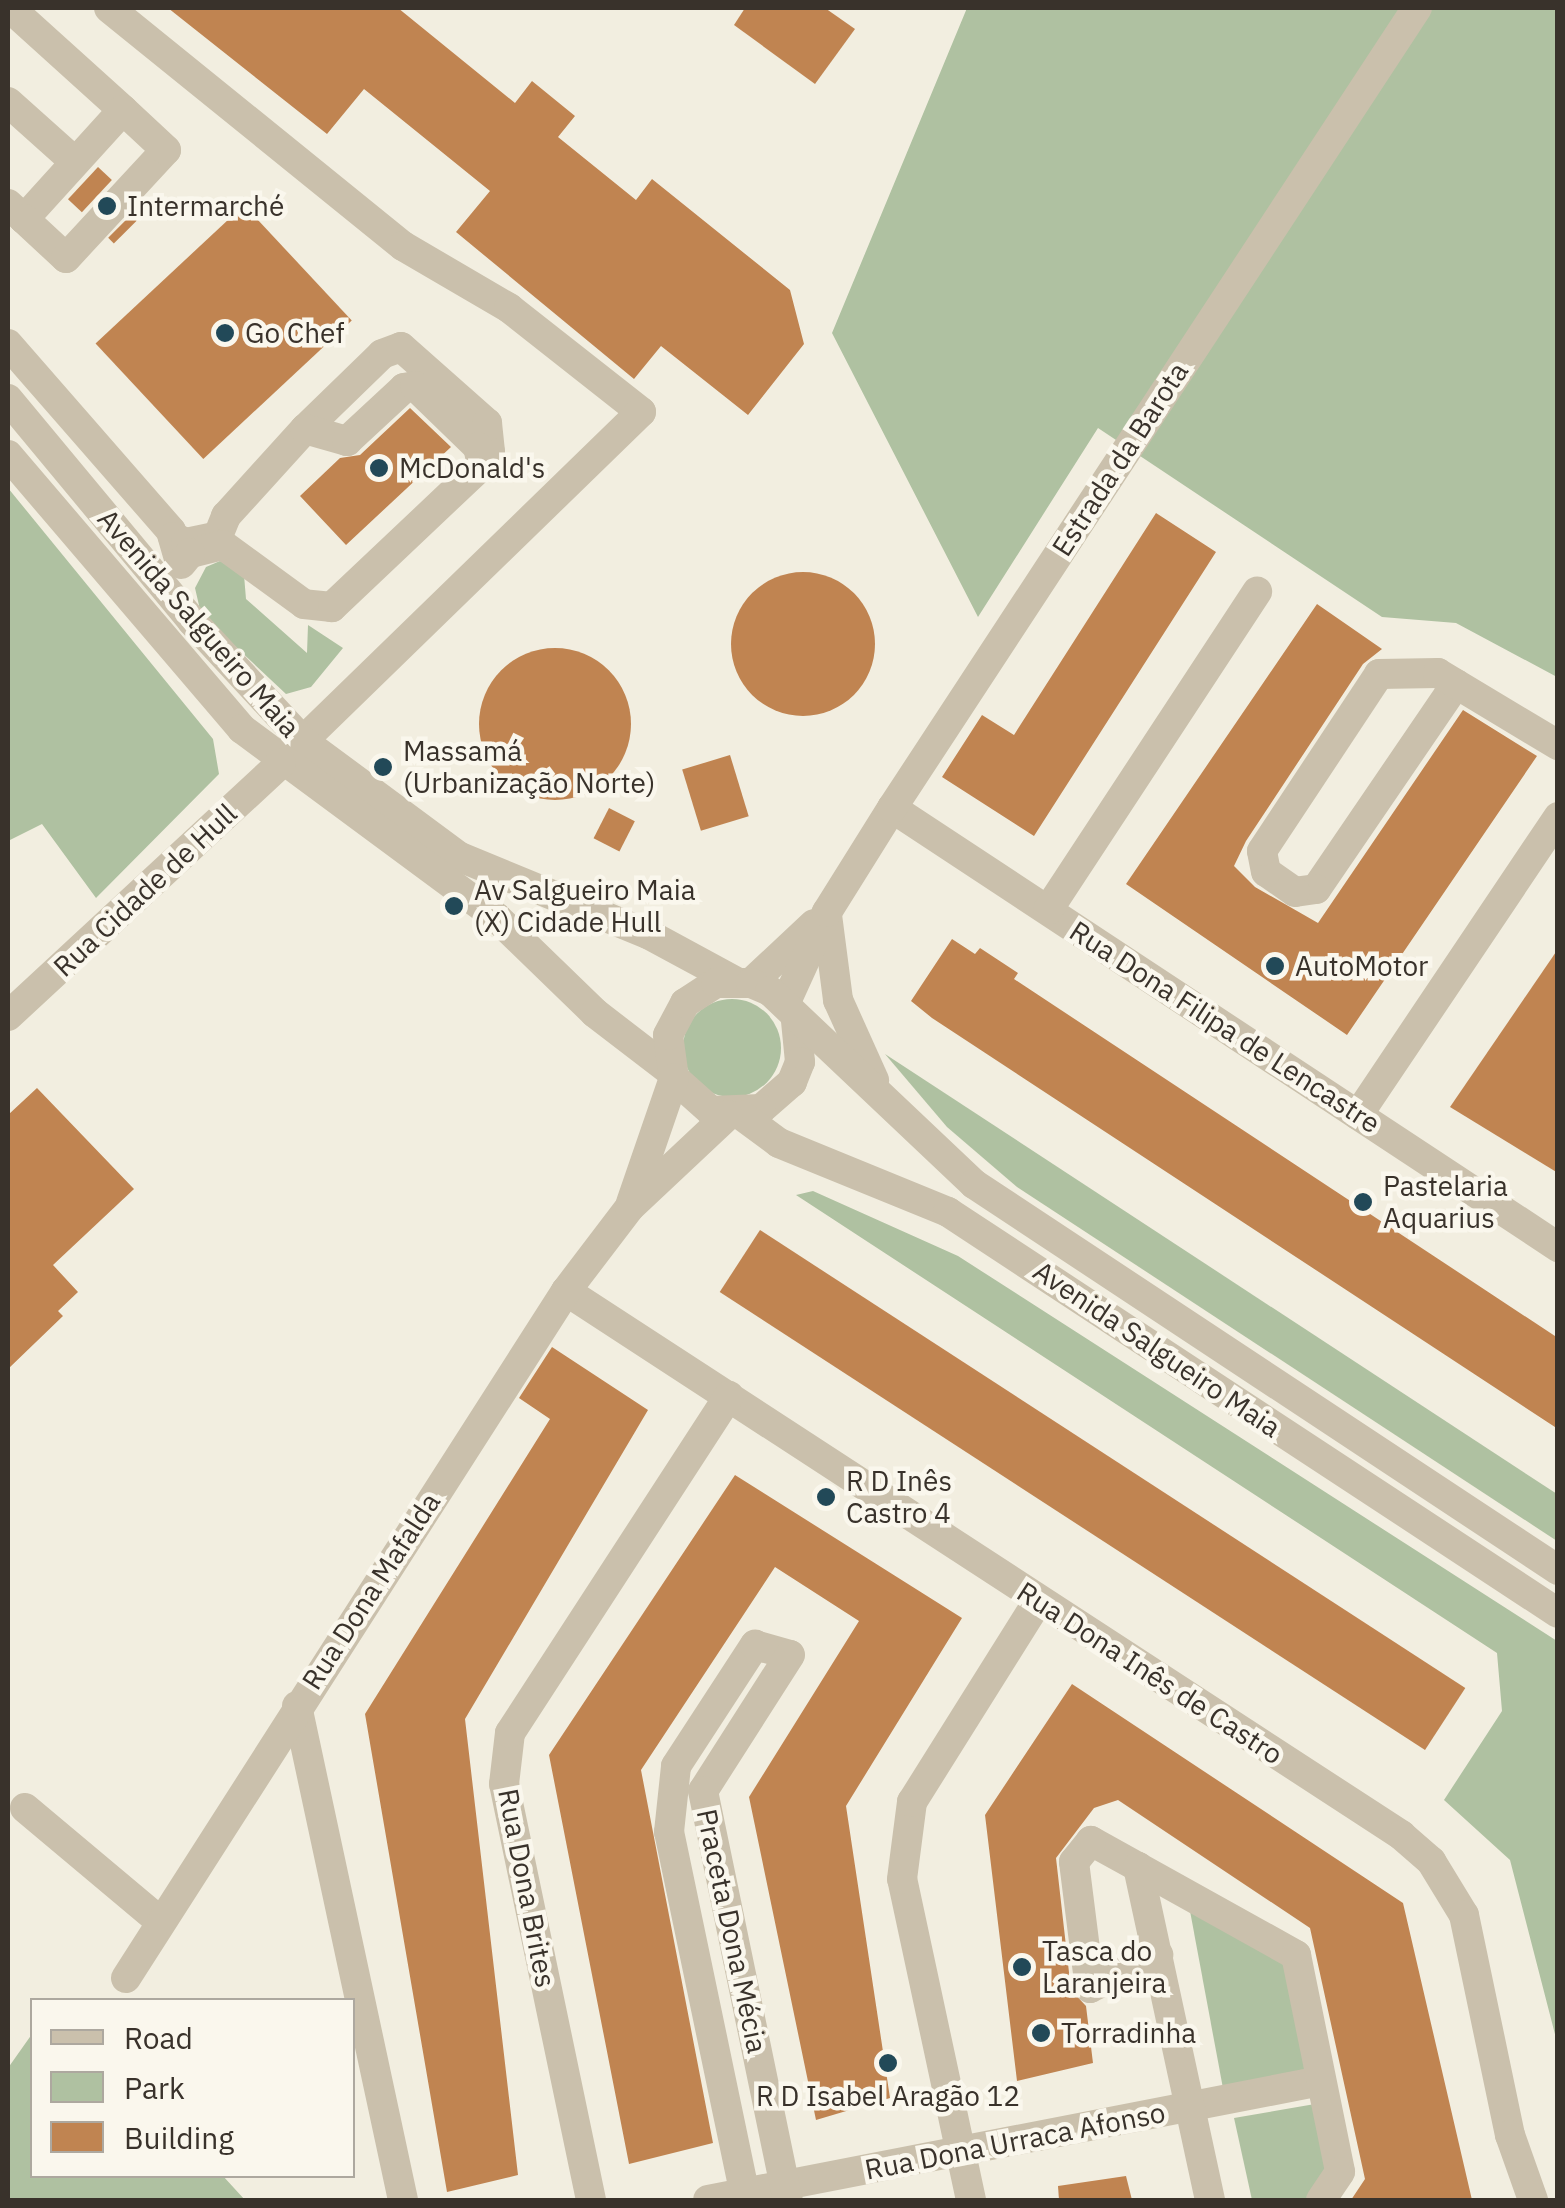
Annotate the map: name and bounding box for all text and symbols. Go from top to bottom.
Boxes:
place label: Intermarché [127,189,284,223]
marker: Intermarché [96,195,118,217]
place label: Go Chef [245,316,344,350]
marker: Go Chef [214,322,236,344]
street label: Estrada da Barota [1045,356,1195,562]
place label: McDonald's [399,451,545,485]
marker: McDonald's [368,457,390,479]
street label: Avenida Salgueiro Maia [91,502,307,744]
place label: Massamá (Urbanização Norte) [403,734,655,800]
marker: Massamá (Urbanização Norte) [372,756,394,778]
street label: Rua Cidade de Hull [46,796,244,984]
place label: Av Salgueiro Maia (X) Cidade Hull [474,873,696,939]
marker: Av Salgueiro Maia (X) Cidade Hull [443,895,465,917]
street label: Rua Dona Filipa de Lencastre [1063,914,1387,1140]
place label: AutoMotor [1295,949,1428,983]
marker: AutoMotor [1264,955,1286,977]
place label: Pastelaria Aquarius [1383,1169,1508,1235]
marker: Pastelaria Aquarius [1352,1191,1374,1213]
street label: Avenida Salgueiro Maia [1027,1254,1287,1444]
place label: R D Inês Castro 4 [846,1464,952,1530]
street label: Rua Dona Mafalda [295,1486,447,1696]
marker: R D Inês Castro 4 [815,1486,837,1508]
street label: Rua Dona Inês de Castro [1011,1575,1289,1771]
street label: Rua Dona Brites [491,1786,563,1990]
street label: Praceta Dona Mécia [690,1806,774,2056]
place label: Tasca do Laranjeira [1042,1934,1166,2000]
marker: Tasca do Laranjeira [1011,1956,1033,1978]
legend [30,1998,355,2178]
place label: Torradinha [1061,2016,1196,2050]
text: Road [124,2018,193,2057]
marker: Torradinha [1030,2022,1052,2044]
marker: R D Isabel Aragão 12 [877,2052,899,2074]
text: Park [124,2068,185,2107]
place label: R D Isabel Aragão 12 [756,2079,1020,2113]
street label: Rua Dona Urraca Afonso [862,2095,1168,2187]
text: Building [124,2118,234,2157]

